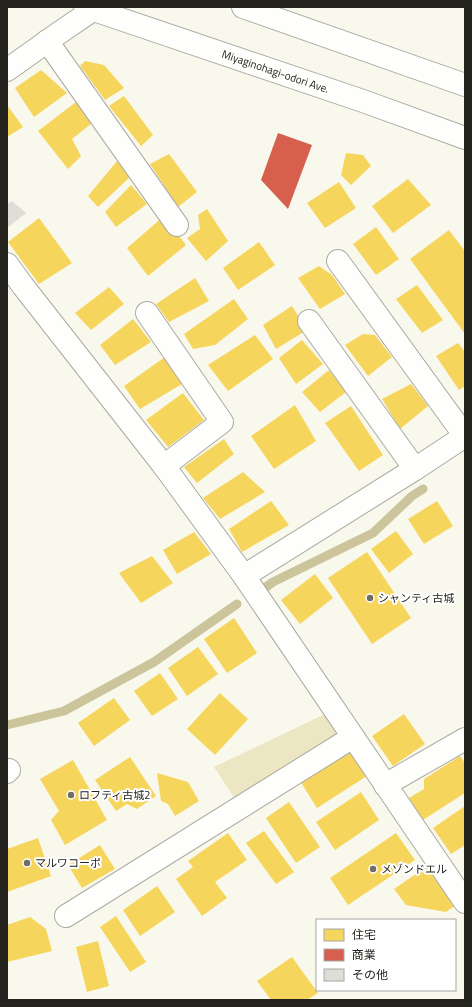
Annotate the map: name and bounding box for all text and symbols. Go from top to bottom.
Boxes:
street label: Miyaginohagi-odori Ave. [220,46,331,97]
place label: シャンティ古城 [378,590,454,606]
marker: シャンティ古城 [365,593,375,603]
place label: ロフティ古城2 [79,787,151,803]
marker: ロフティ古城2 [66,790,76,800]
place label: マルワコーポ [35,855,101,871]
marker: マルワコーポ [22,858,32,868]
place label: メゾンドエル [381,861,447,877]
marker: メゾンドエル [368,864,378,874]
legend [316,919,456,991]
text: 住宅 [352,925,376,944]
text: 商業 [352,945,376,964]
text: その他 [352,965,388,984]

